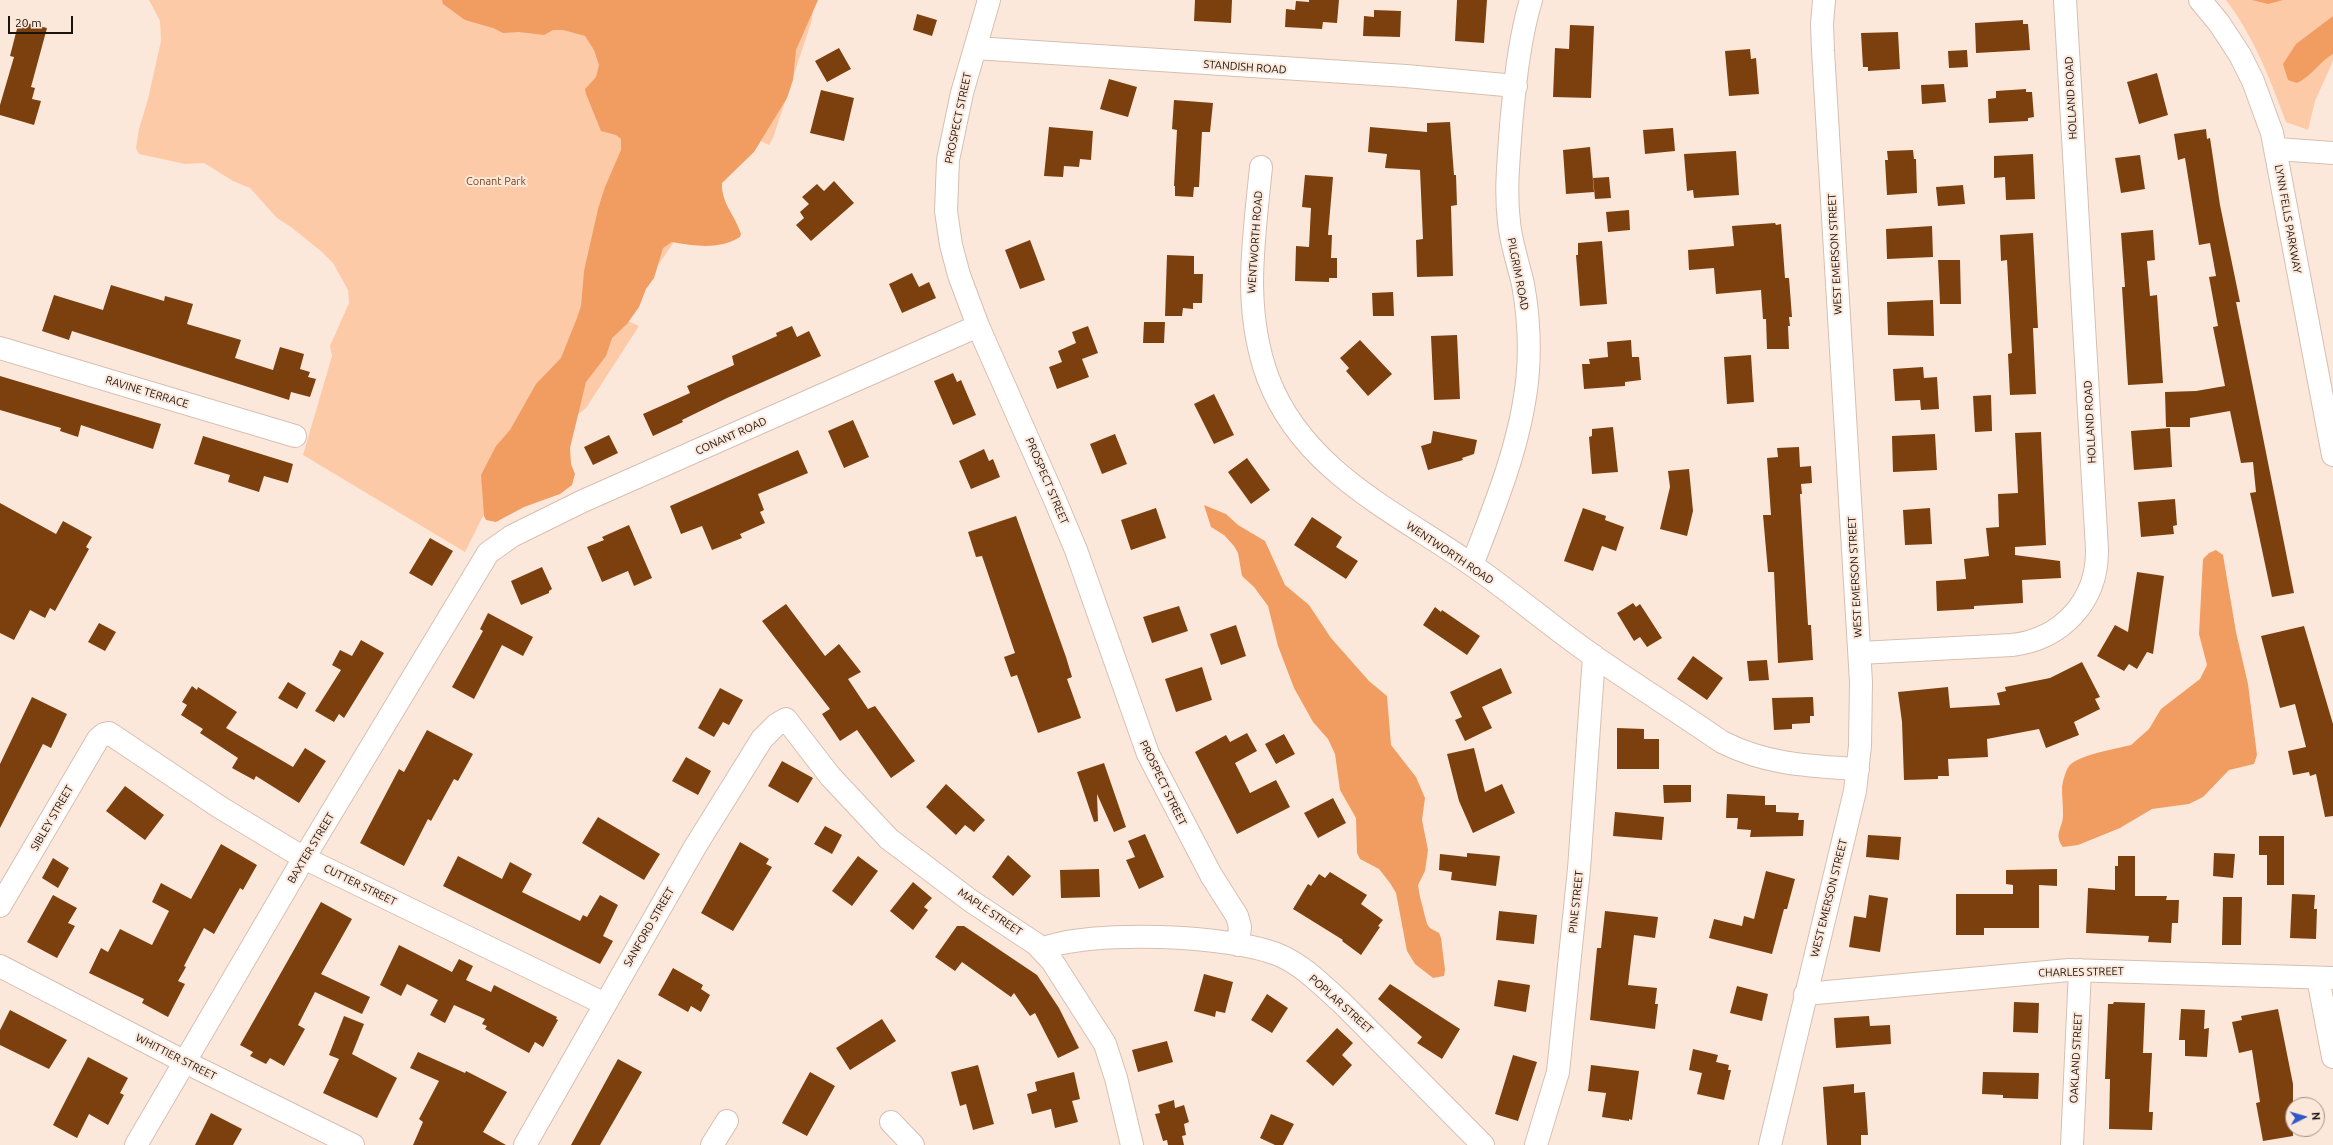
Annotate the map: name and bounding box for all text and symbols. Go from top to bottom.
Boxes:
scale bar [10,8,75,34]
text: 20 m [15,16,42,29]
street label: HOLLAND ROAD [2062,56,2080,140]
street label: STANDISH ROAD [1203,58,1287,76]
street label: PROSPECT STREET [942,71,974,165]
street label: LYNN FELLS PARKWAY [2272,163,2304,275]
park label: Conant Park [466,174,526,188]
street label: WENTWORTH ROAD [1245,190,1265,294]
street label: WEST EMERSON STREET [1825,193,1845,315]
street label: PILGRIM ROAD [1504,236,1532,312]
street label: RAVINE TERRACE [104,373,190,411]
street label: HOLLAND ROAD [2081,380,2099,464]
street label: CONANT ROAD [693,414,769,458]
street label: PROSPECT STREET [1023,436,1071,526]
street label: WEST EMERSON STREET [1845,516,1865,638]
street label: WENTWORTH ROAD [1404,519,1496,587]
street label: PROSPECT STREET [1137,738,1189,828]
street label: SIBLEY STREET [28,783,76,853]
street label: BAXTER STREET [285,810,337,886]
street label: WEST EMERSON STREET [1808,838,1850,958]
street label: CUTTER STREET [321,862,399,908]
street label: PINE STREET [1566,870,1586,934]
street label: SANFORD STREET [621,885,677,969]
street label: MAPLE STREET [955,886,1025,938]
street label: CHARLES STREET [2038,965,2124,979]
street label: POPLAR STREET [1306,972,1376,1036]
street label: OAKLAND STREET [2067,1012,2085,1104]
street label: WHITTIER STREET [133,1031,219,1083]
north arrow [2285,1097,2325,1137]
text: N [2310,1111,2322,1121]

